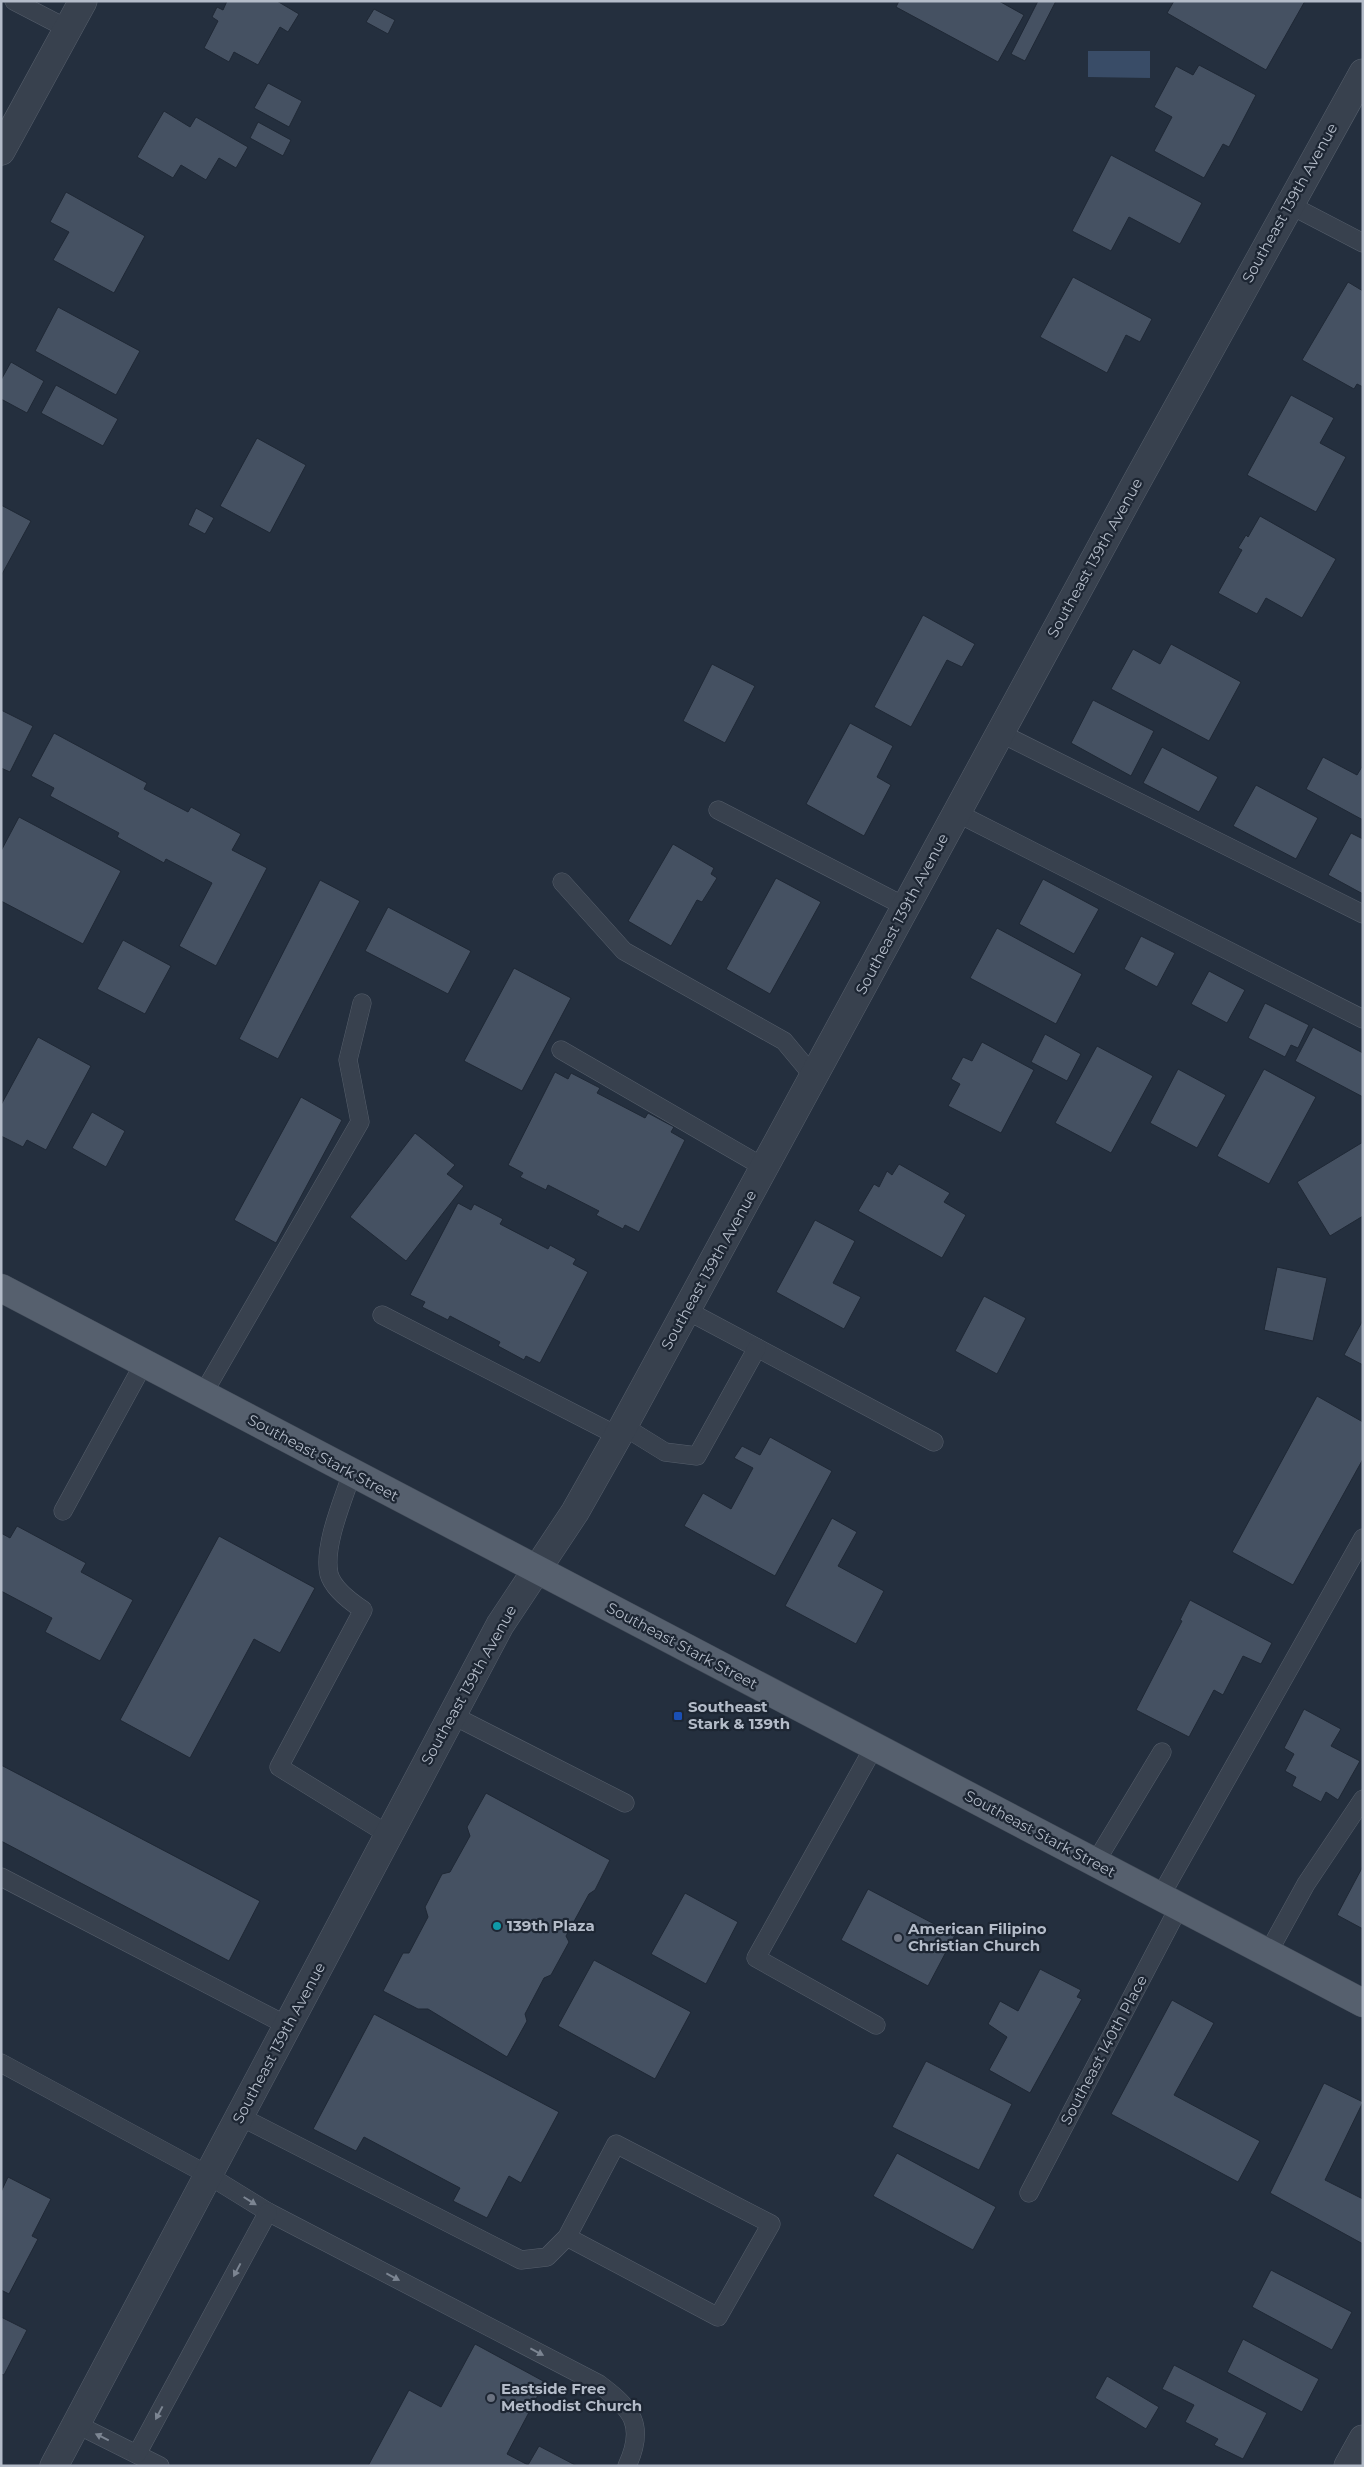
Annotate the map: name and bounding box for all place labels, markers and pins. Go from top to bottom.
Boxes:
place label: Southeast Stark & 139th [688,1697,790,1733]
marker: Southeast Stark & 139th [672,1710,684,1722]
place label: 139th Plaza [507,1916,595,1935]
place label: American Filipino Christian Church [907,1919,1047,1955]
marker: 139th Plaza [491,1920,503,1932]
marker: American Filipino Christian Church [892,1932,904,1944]
place label: Eastside Free Methodist Church [501,2379,642,2415]
marker: Eastside Free Methodist Church [485,2392,497,2404]

